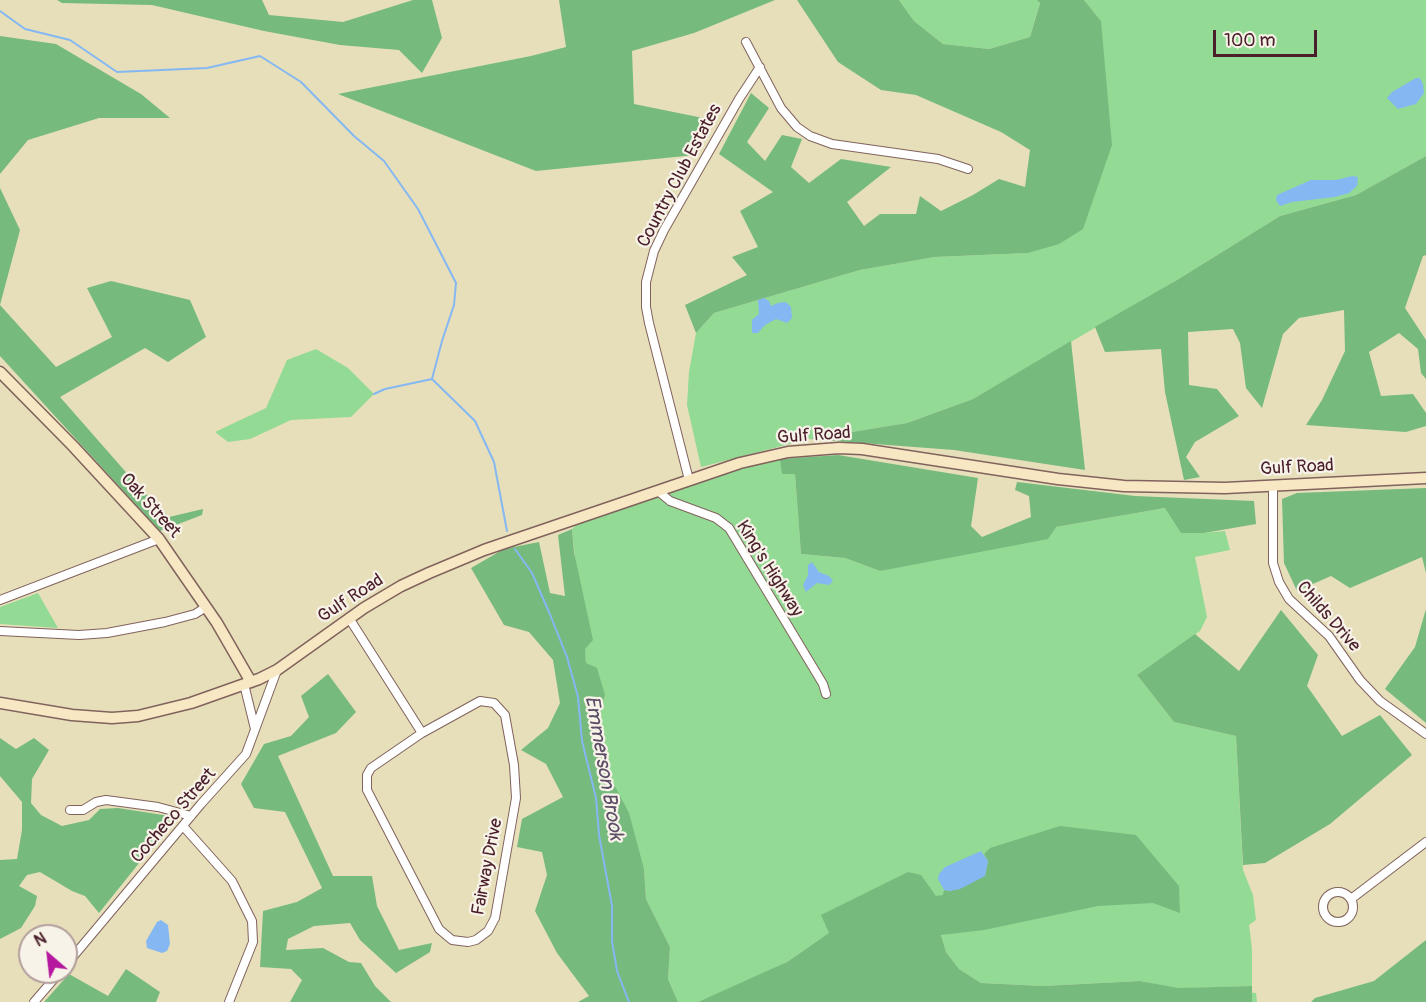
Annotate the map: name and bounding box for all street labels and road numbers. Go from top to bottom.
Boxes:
street label: Country Club Estates [633,101,727,251]
street label: Gulf Road [776,423,852,449]
street label: Gulf Road [1260,455,1334,481]
street label: Oak Street [115,469,185,543]
street label: King's Highway [731,517,807,621]
street label: Gulf Road [314,570,388,628]
street label: Childs Drive [1292,577,1364,657]
street label: Cocheco Street [127,764,221,868]
street label: Fairway Drive [468,817,508,917]

